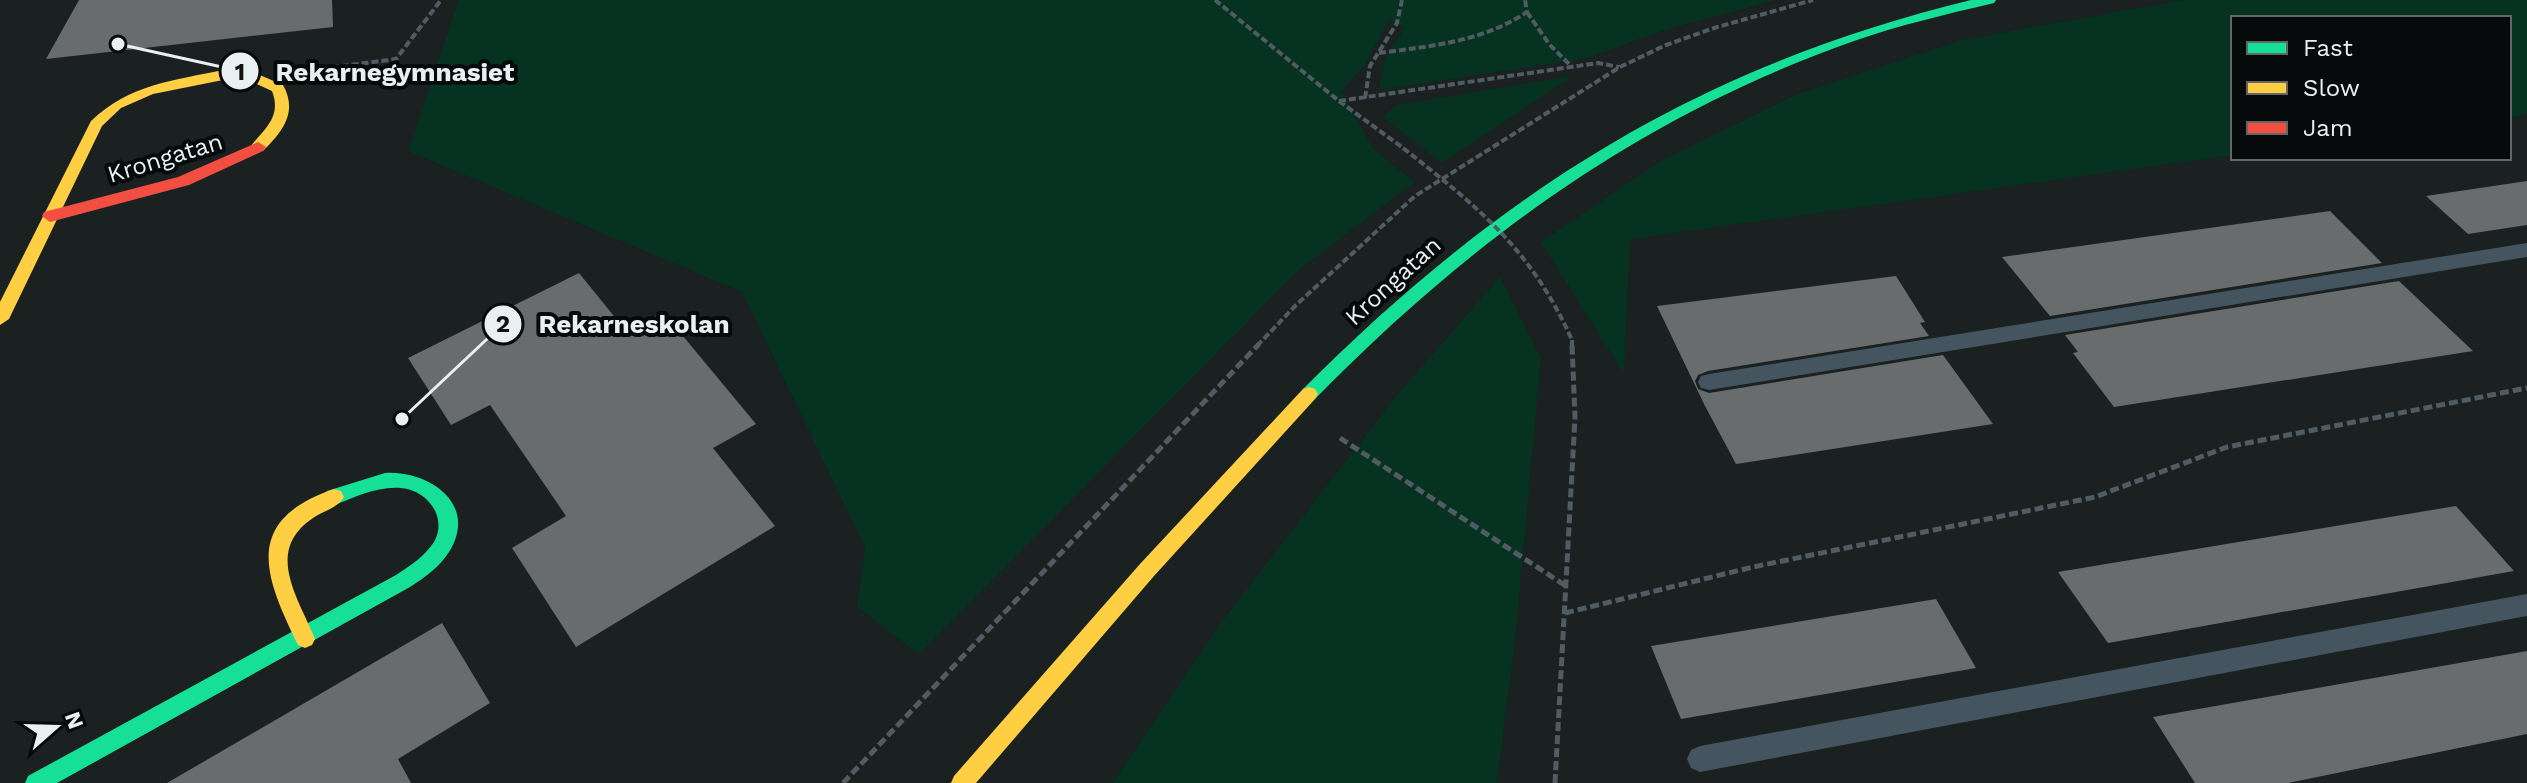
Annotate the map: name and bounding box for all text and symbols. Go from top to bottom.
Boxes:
legend [2231,16,2511,160]
text: Fast [2303,34,2353,62]
callout: Rekarnegymnasiet [220,46,531,96]
text: Rekarnegymnasiet [276,57,515,87]
text: 1 [235,58,245,86]
text: Slow [2303,74,2360,102]
text: Jam [2303,114,2353,142]
street label: Krongatan [104,127,226,189]
street label: Krongatan [1339,231,1447,331]
callout: Rekarneskolan [483,299,746,349]
text: Rekarneskolan [538,309,730,339]
text: 2 [496,310,510,338]
north arrow [16,687,96,767]
text: N [60,708,89,732]

